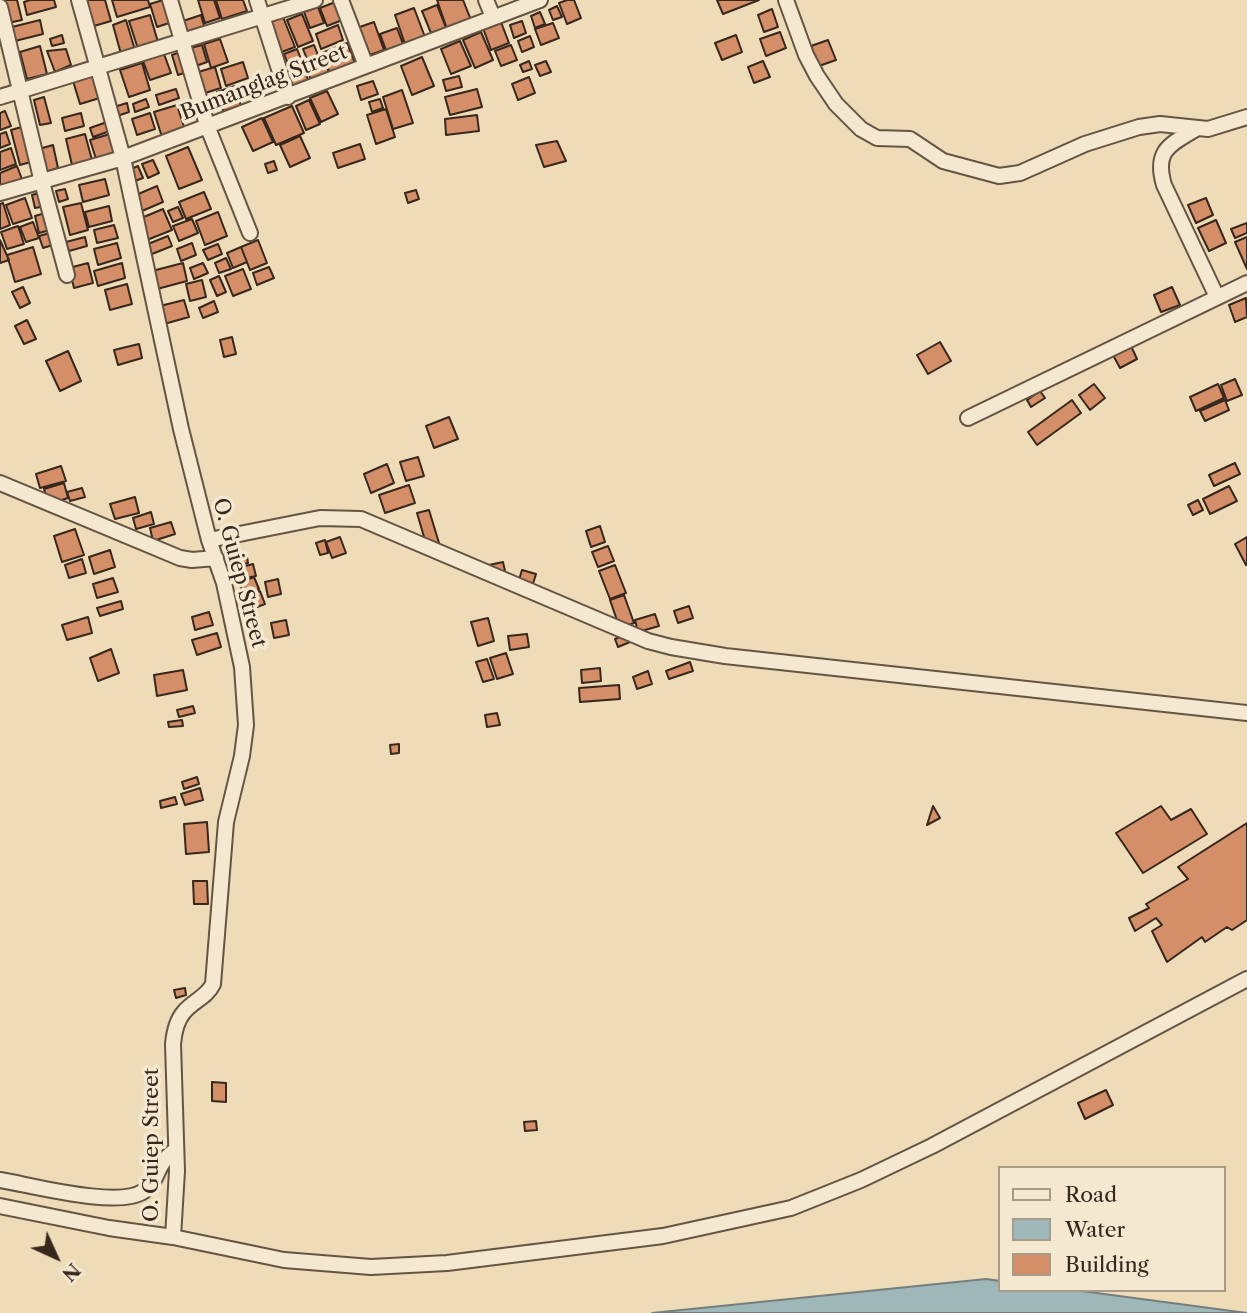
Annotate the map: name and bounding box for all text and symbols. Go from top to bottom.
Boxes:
street label: Bumanglag Street [177,40,351,126]
street label: O. Guiep Street [207,495,271,651]
street label: O. Guiep Street [139,1068,165,1222]
legend [998,1166,1226,1292]
text: Road [1065,1182,1117,1207]
text: Water [1065,1217,1125,1242]
north arrow [21,1222,91,1292]
text: Building [1065,1252,1149,1277]
text: N [57,1258,85,1286]

